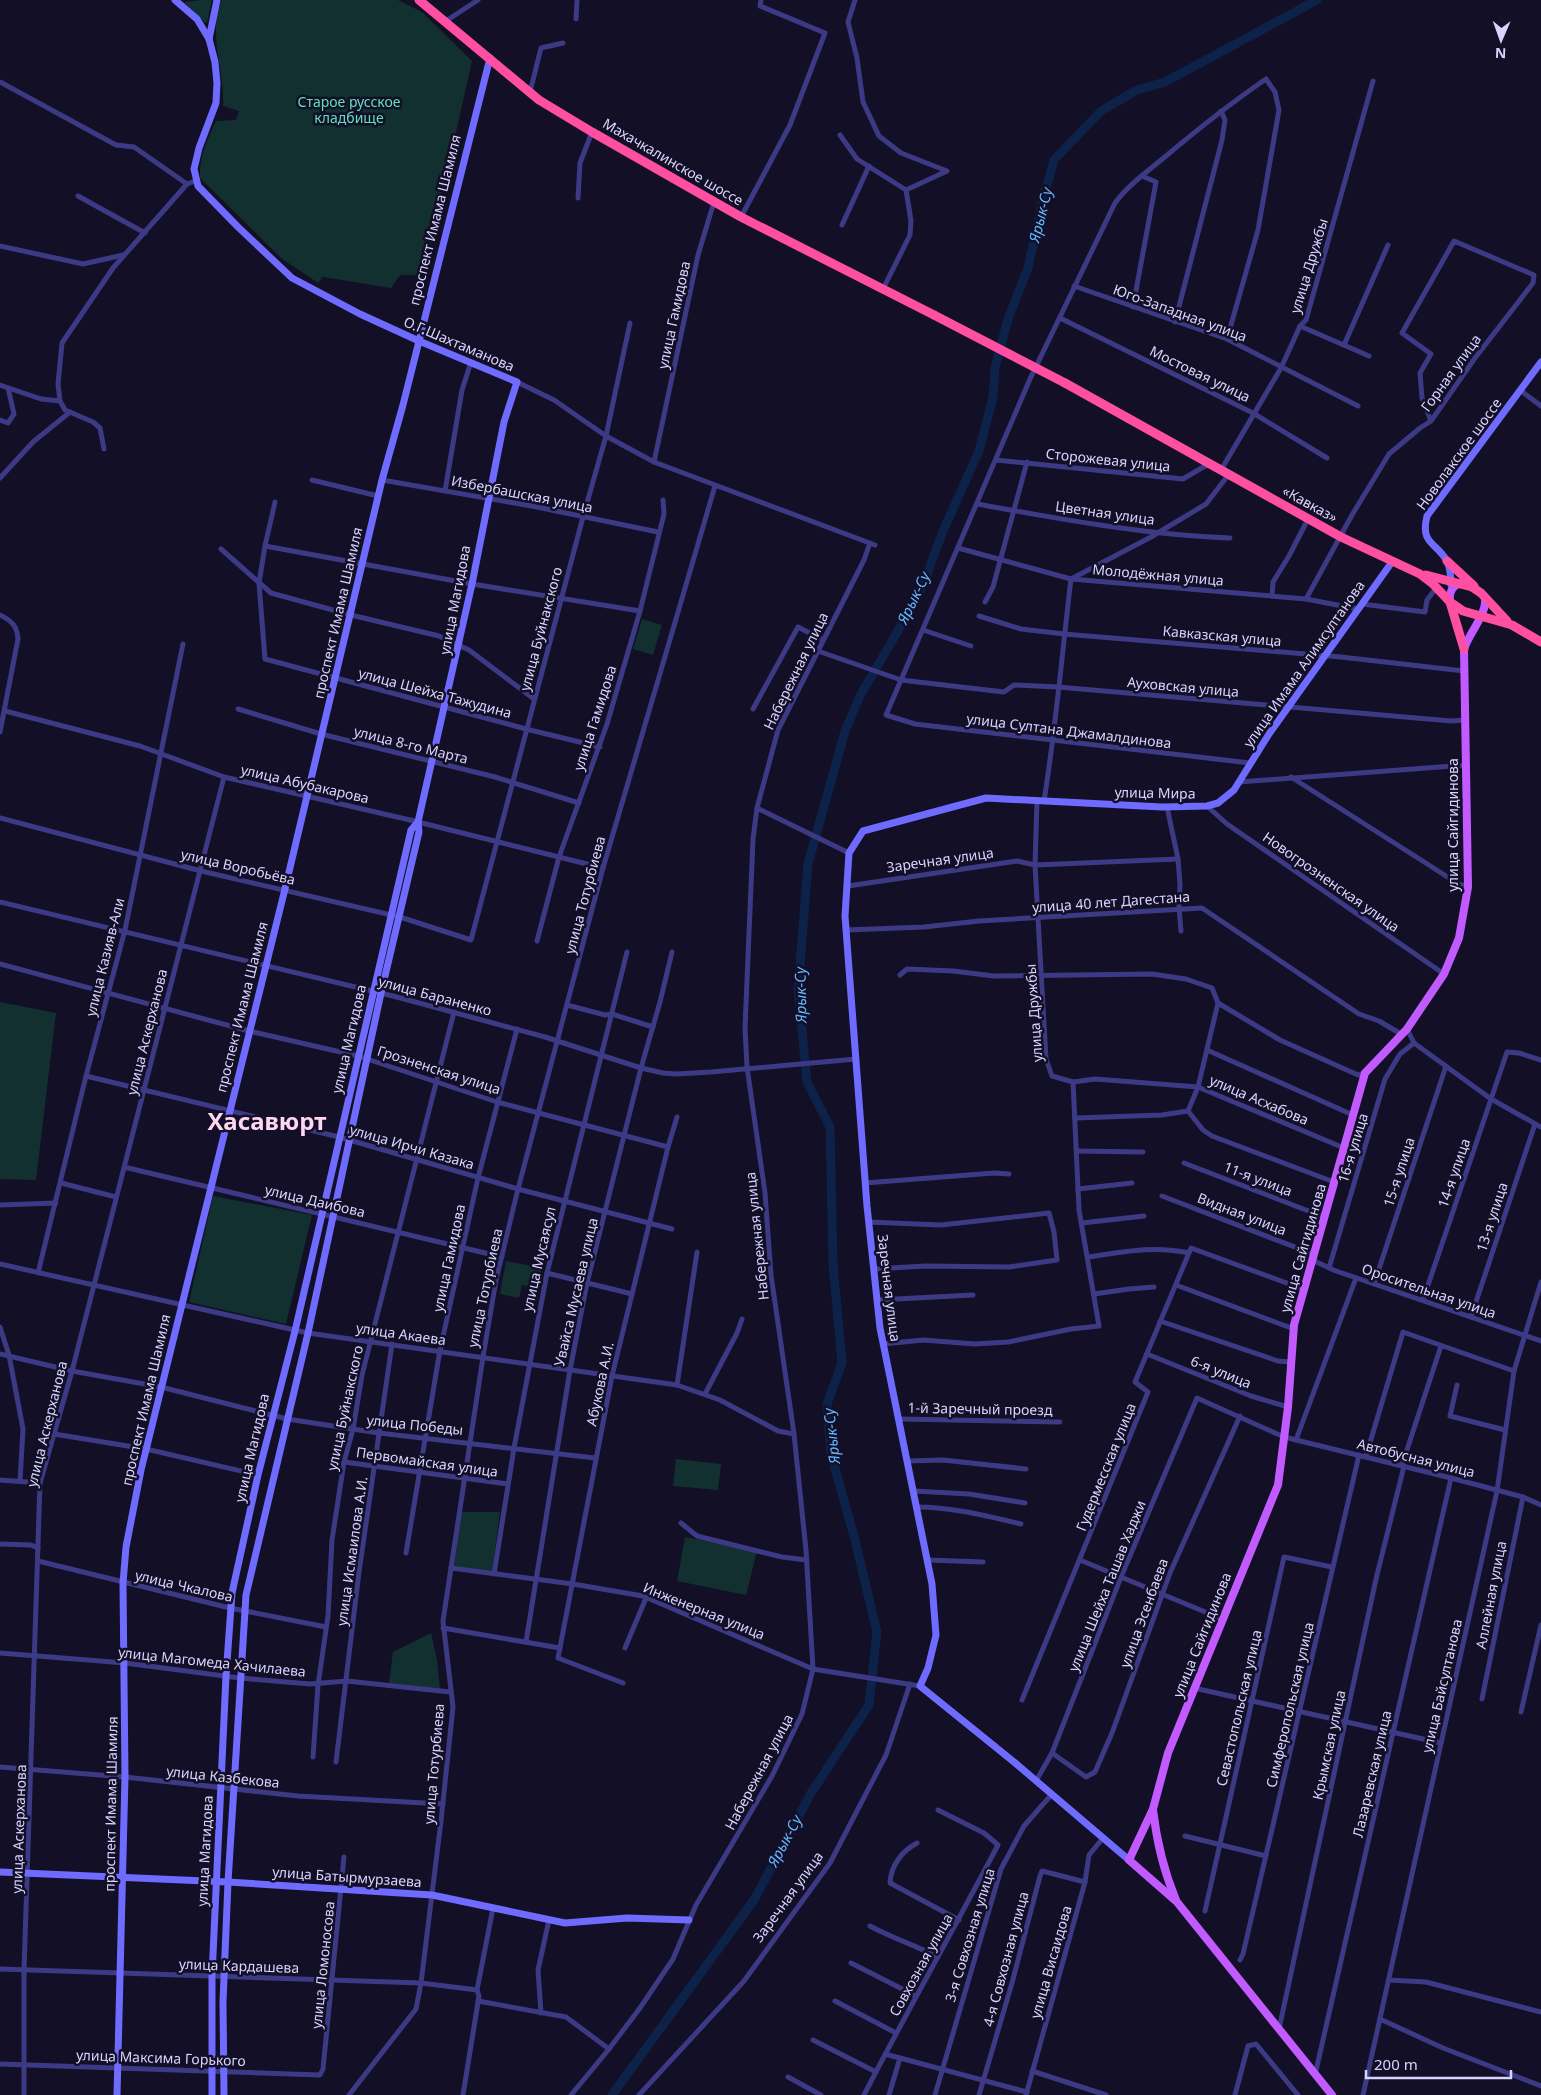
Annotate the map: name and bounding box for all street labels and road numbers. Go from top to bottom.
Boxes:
street label: Махачкалинское шоссе [599,113,747,210]
street label: проспект Имама Шамиля [404,133,465,307]
street label: улица Дружбы [1285,216,1332,316]
street label: улица Гамидова [653,259,694,370]
street label: Юго-Западная улица [1111,279,1250,346]
street label: О.Г.Шахтаманова [401,312,517,375]
street label: Горная улица [1416,330,1485,415]
street label: Мостовая улица [1147,341,1254,406]
street label: Новолакское шоссе [1412,394,1506,513]
street label: Сторожевая улица [1045,444,1171,476]
street label: Избербашская улица [450,470,595,517]
street label: «Кавказ» [1279,481,1341,526]
street label: Цветная улица [1054,496,1156,529]
street label: проспект Имама Шамиля [309,525,366,700]
street label: улица Магидова [435,544,474,656]
street label: Молодёжная улица [1092,559,1225,590]
street label: улица Буйнакского [515,565,566,693]
street label: улица Имама Алимсултанова [1239,576,1369,751]
street label: Набережная улица [759,609,832,733]
street label: Кавказская улица [1162,621,1282,650]
street label: улица Шейха Тажудина [356,663,514,722]
street label: улица Гамидова [569,663,620,773]
street label: Ауховская улица [1126,672,1240,701]
street label: улица Султана Джамалдинова [966,709,1173,752]
street label: улица 8-го Марта [352,721,470,768]
street label: улица Сайгидинова [1443,758,1462,892]
street label: улица Абубакарова [239,760,371,807]
street label: улица Мира [1114,782,1196,803]
street label: Новогрозненская улица [1259,827,1403,936]
street label: улица Тотурбиева [560,834,609,956]
street label: Заречная улица [885,843,995,876]
street label: улица Воробьёва [179,844,297,889]
street label: улица 40 лет Дагестана [1031,887,1191,916]
street label: улица Казияв-Али [81,896,128,1018]
street label: проспект Имама Шамиля [211,920,272,1094]
street label: улица Дружбы [1021,963,1046,1063]
street label: улица Аскерханова [122,967,171,1097]
street label: улица Бараненко [376,971,494,1020]
street label: улица Магидова [327,983,370,1095]
street label: Грозненская улица [375,1041,503,1098]
street label: улица Асхабова [1207,1070,1312,1129]
street label: 16-я улица [1333,1111,1372,1185]
street label: улица Ирчи Казака [348,1120,477,1173]
street label: 15-я улица [1378,1135,1419,1209]
street label: 14-я улица [1433,1136,1474,1210]
street label: 11-я улица [1221,1157,1295,1200]
street label: Набережная улица [740,1171,773,1301]
street label: улица Даибова [263,1180,367,1221]
street label: 13-я улица [1471,1180,1512,1254]
street label: улица Сайгидинова [1275,1181,1330,1315]
street label: Видная улица [1195,1188,1290,1239]
street label: улица Гамидова [428,1202,469,1313]
street label: улица Мусаясул [517,1205,560,1313]
street label: Увайса Мусаева улица [549,1216,602,1368]
street label: улица Тотурбиева [463,1227,506,1349]
street label: Заречная улица [873,1233,906,1343]
street label: Оросительная улица [1359,1259,1499,1322]
street label: проспект Имама Шамиля [117,1312,174,1487]
street label: улица Акаева [355,1318,447,1349]
street label: Абукова А.И. [581,1340,618,1428]
street label: улица Буйнакского [322,1343,367,1472]
street label: 6-я улица [1188,1351,1254,1392]
street label: улица Аскерханова [22,1359,71,1489]
street label: улица Магидова [230,1392,273,1504]
street label: 1-й Заречный проезд [907,1398,1053,1419]
street label: Гудермесская улица [1071,1400,1140,1534]
street label: улица Победы [366,1410,464,1439]
street label: Автобусная улица [1355,1434,1477,1481]
street label: Первомайская улица [355,1442,499,1481]
street label: улица Исмаилова А.И. [332,1475,371,1627]
street label: улица Шейха Ташав Хаджи [1063,1497,1150,1674]
street label: Аллейная улица [1471,1539,1510,1650]
street label: улица Эсенбаева [1115,1556,1172,1670]
street label: улица Чкалова [133,1565,235,1606]
street label: улица Сайгидинова [1168,1569,1235,1700]
street label: Инженерная улица [640,1577,768,1644]
street label: улица Байсултанова [1417,1617,1466,1755]
street label: Симферопольская улица [1261,1620,1318,1789]
street label: Севастопольская улица [1211,1628,1266,1788]
street label: улица Магомеда Хачилаева [117,1642,307,1681]
street label: Крымская улица [1308,1688,1349,1802]
street label: улица Тотурбиева [419,1703,448,1825]
street label: Лазаревская улица [1348,1709,1395,1839]
street label: Набережная улица [720,1711,797,1833]
street label: проспект Имама Шамиля [99,1716,122,1892]
street label: улица Казбекова [165,1761,281,1792]
street label: улица Аскерханова [7,1764,30,1894]
street label: улица Магидова [192,1795,217,1907]
street label: Заречная улица [748,1847,827,1946]
street label: улица Батырмурзаева [272,1862,422,1891]
street label: 3-я Совхозная улица [940,1866,999,2004]
street label: 4-я Совхозная улица [978,1889,1033,2028]
street label: улица Ломоносова [306,1900,339,2030]
street label: улица Висаидова [1025,1903,1076,2021]
street label: Совхозная улица [884,1910,957,2020]
street label: улица Кардашева [179,1954,299,1977]
street label: улица Максима Горького [76,2045,246,2070]

